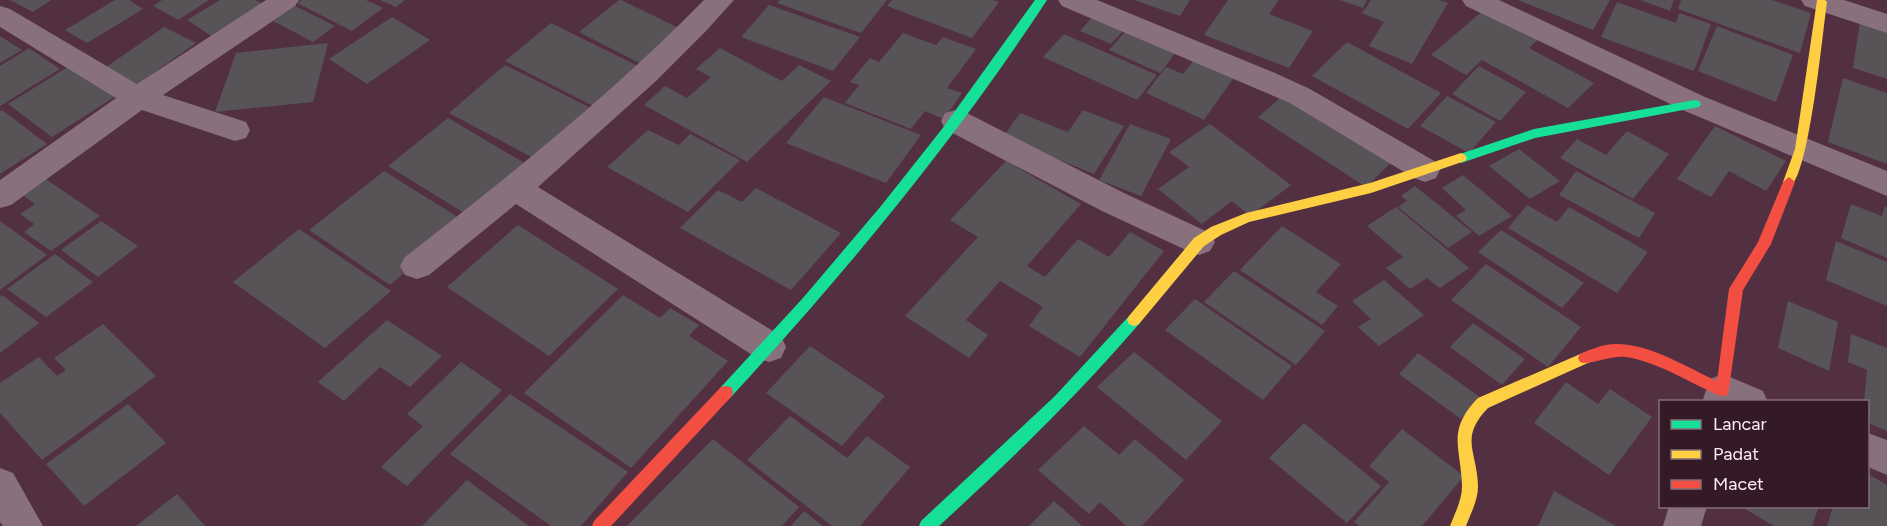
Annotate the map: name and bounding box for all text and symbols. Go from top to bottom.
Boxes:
legend [1659,400,1869,508]
text: Lancar [1713,413,1767,435]
text: Padat [1713,443,1759,465]
text: Macet [1713,473,1764,495]

